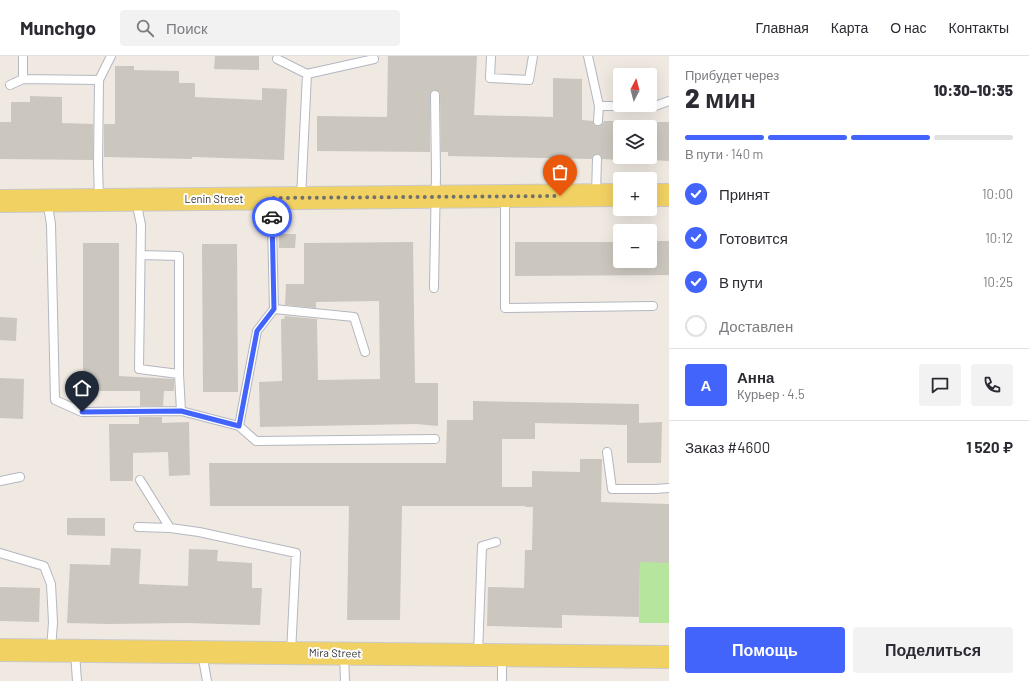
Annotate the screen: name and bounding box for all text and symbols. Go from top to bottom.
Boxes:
search box [120,10,400,46]
text: Munchgo [20,16,96,39]
icon: search [134,17,156,39]
text: Поиск [166,19,208,37]
text: Главная [756,19,809,36]
text: Карта [831,19,868,36]
text: О нас [890,19,927,36]
text: Контакты [949,19,1009,36]
text: Прибудет через [685,67,779,83]
north arrow [613,68,657,112]
map controls [613,68,657,268]
text: 10:30–10:35 [934,81,1013,99]
text: 2 мин [685,82,756,113]
button: layers [613,120,657,164]
text: В пути · 140 m [685,146,763,162]
pin [543,155,577,196]
icon: bag [549,161,571,183]
button: + [613,172,657,216]
icon: check [685,183,707,205]
text: Принят [719,185,770,203]
text: 10:00 [982,186,1013,202]
street label: Lenin Street [184,192,244,205]
courier [252,197,292,237]
icon: car [261,206,283,228]
button: − [613,224,657,268]
icon: check [685,227,707,249]
text: Готовится [719,229,788,247]
text: 10:12 [985,230,1013,246]
icon: check [685,271,707,293]
text: В пути [719,273,763,291]
text: 10:25 [983,274,1013,290]
text: Доставлен [719,317,793,335]
button: chat [919,364,961,406]
button: phone [971,364,1013,406]
text: Анна [737,368,774,386]
pin [65,371,99,412]
text: А [701,376,711,394]
icon: home [71,377,93,399]
text: Курьер · 4.5 [737,386,805,402]
text: Заказ #4600 [685,438,770,456]
text: 1 520 ₽ [966,438,1013,456]
button: Помощь [685,627,845,673]
button: Поделиться [853,627,1013,673]
street label: Mira Street [309,646,361,659]

